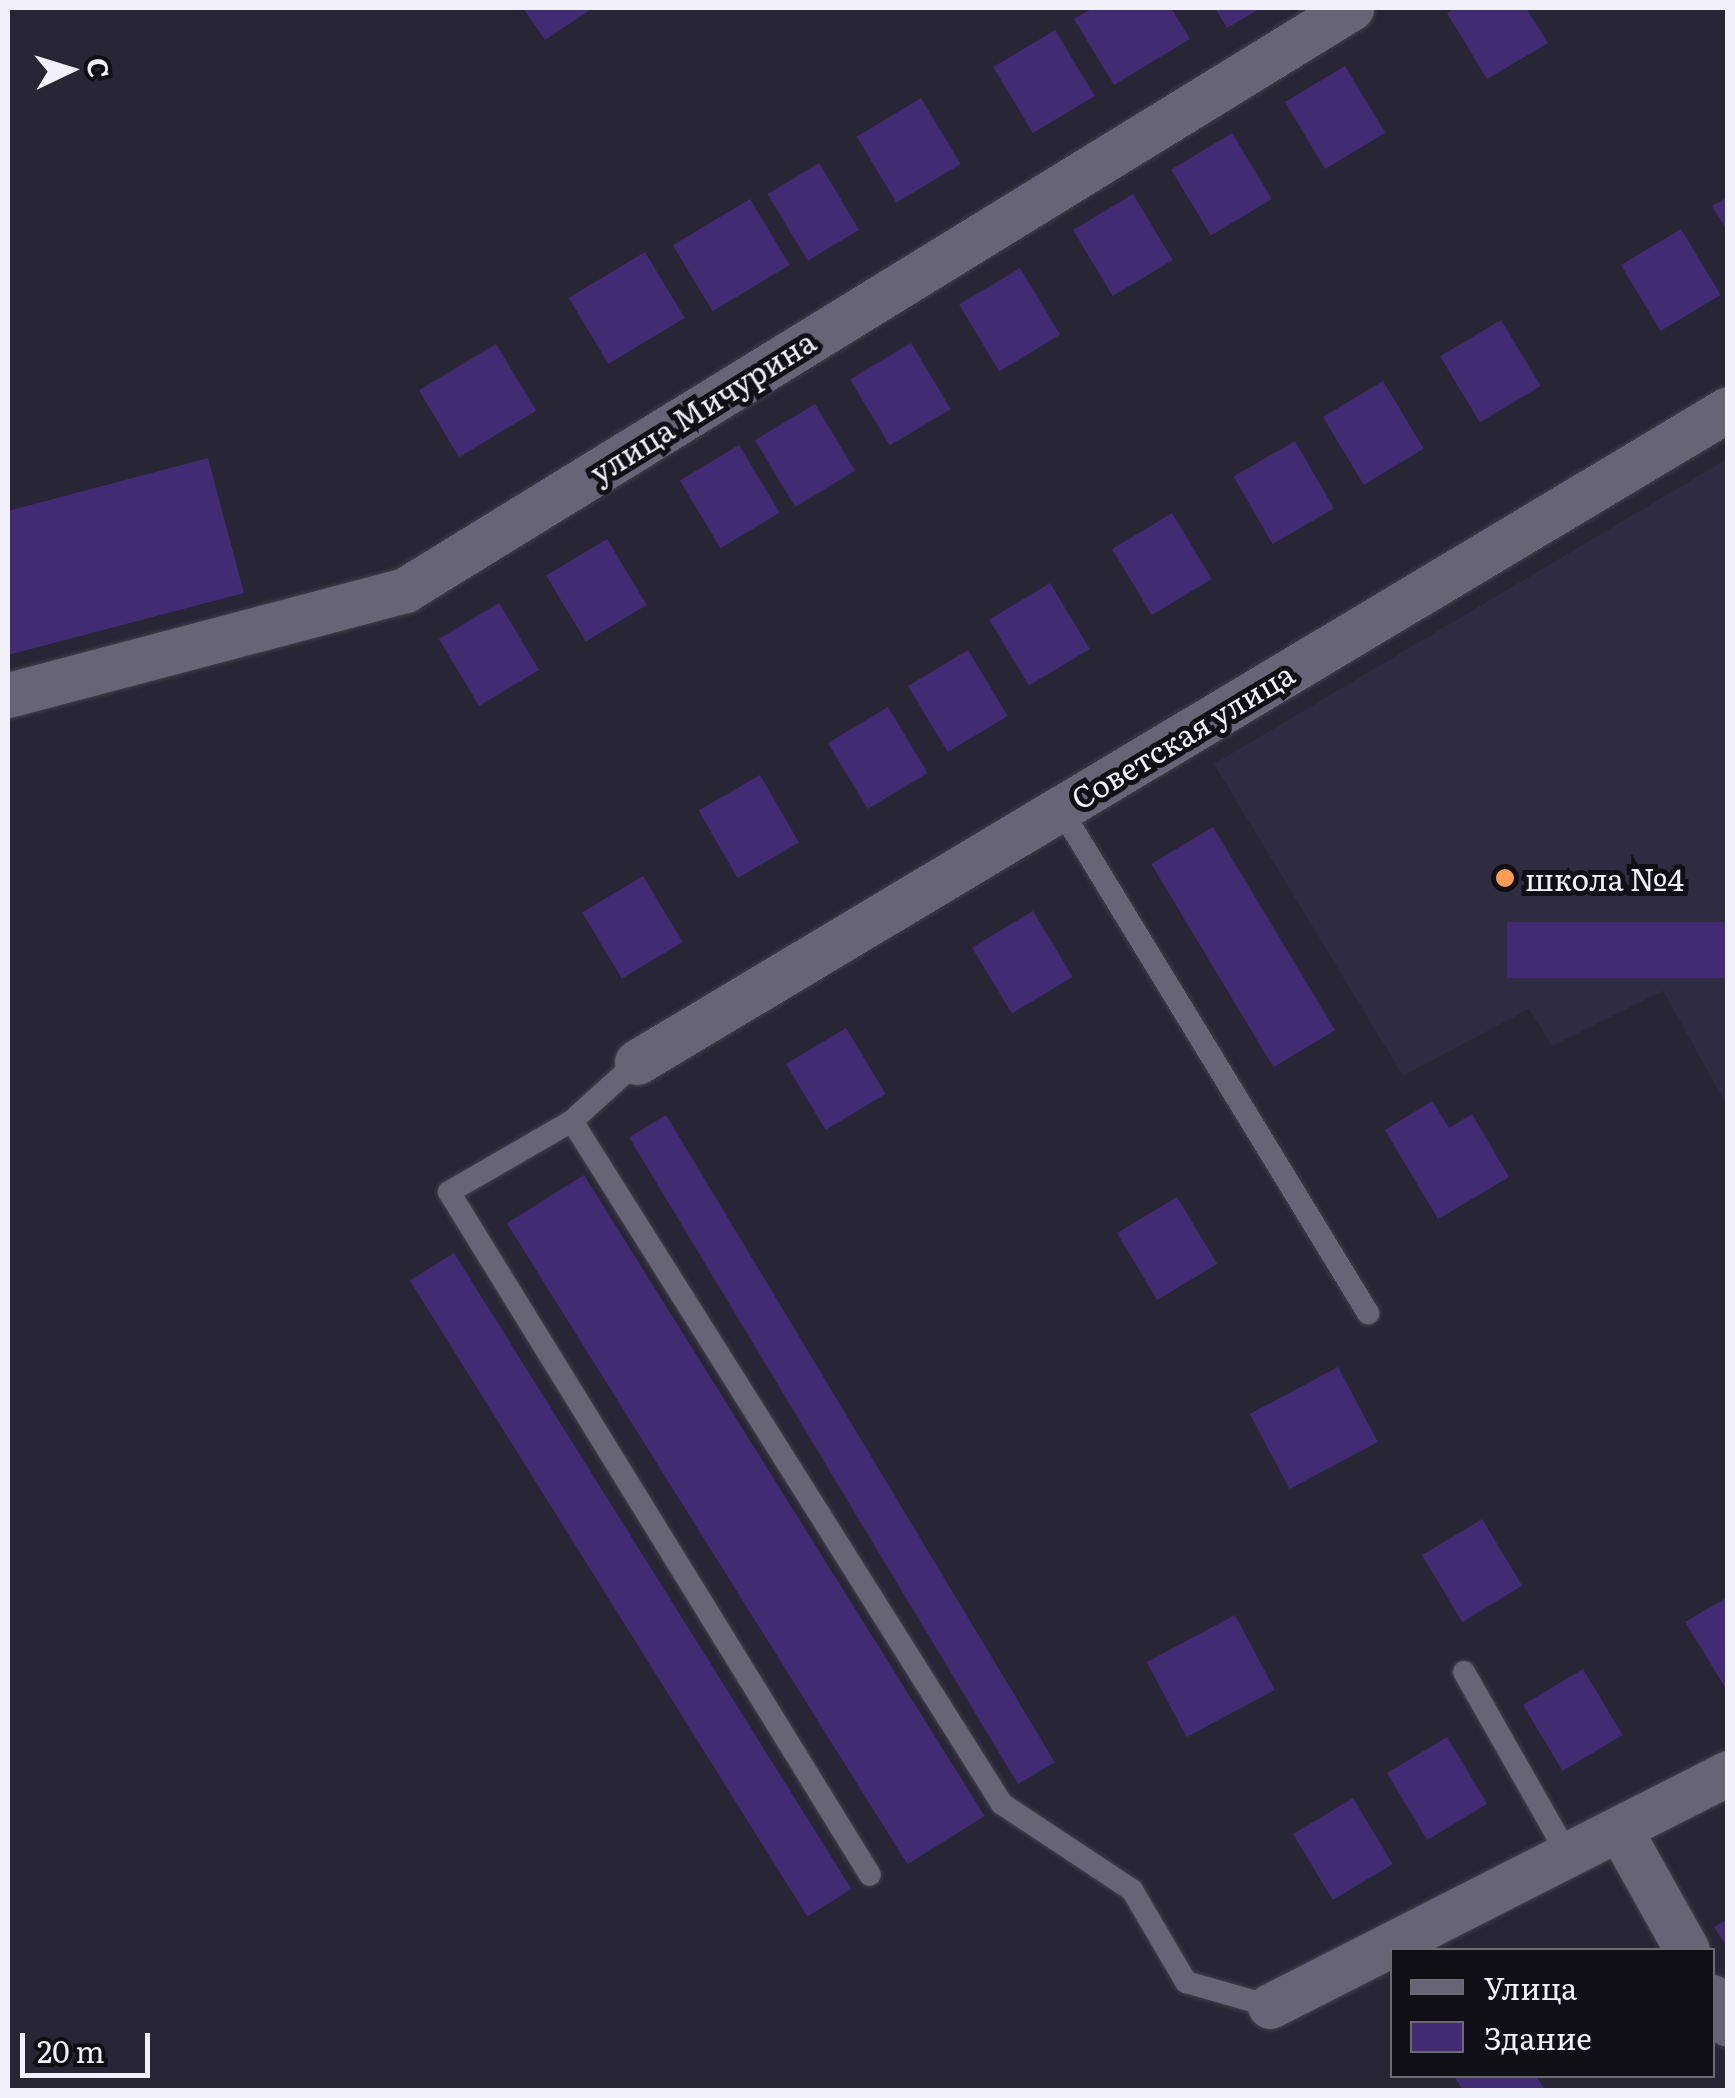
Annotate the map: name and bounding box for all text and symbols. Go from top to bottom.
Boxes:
north arrow [20,20,120,120]
text: С [78,57,122,79]
street label: улица Мичурина [583,322,821,490]
street label: Советская улица [1064,654,1300,816]
place label: школа №4 [1525,860,1684,896]
marker: школа №4 [1494,867,1516,889]
legend [1390,1948,1715,2078]
text: Улица [1484,1965,1577,2009]
scale bar [25,2013,155,2075]
text: Здание [1484,2015,1592,2059]
text: 20 m [37,2028,105,2072]

